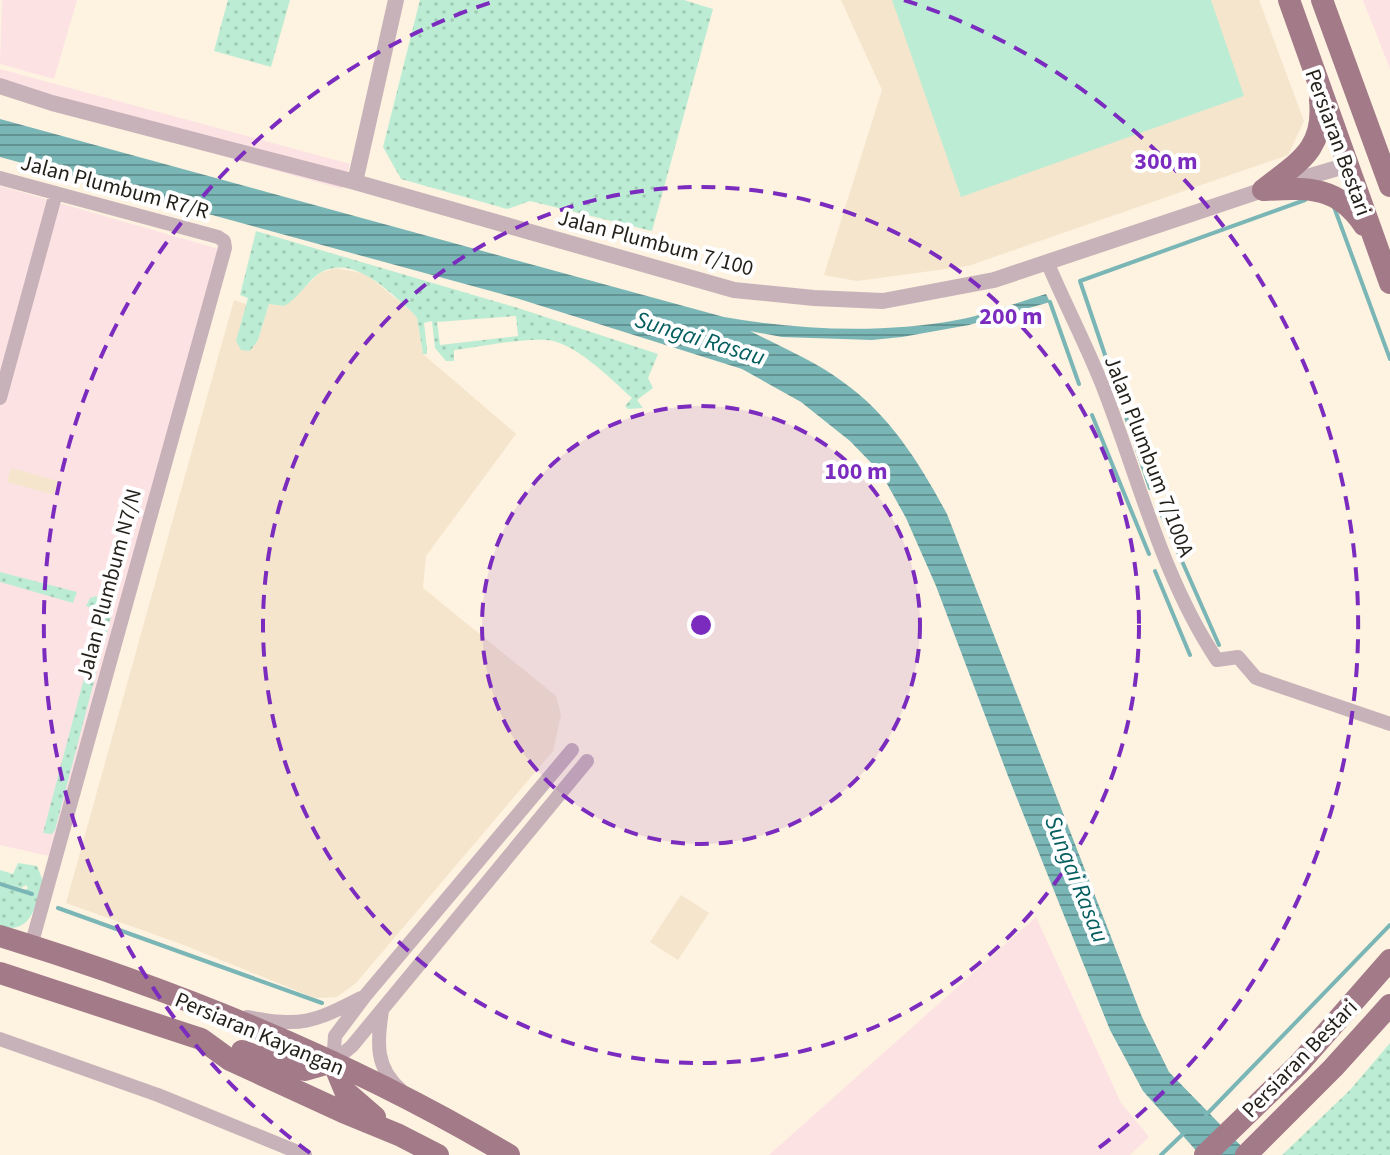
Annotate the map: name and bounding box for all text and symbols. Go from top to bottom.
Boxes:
street label: Persiaran Bestari [1297,64,1380,220]
text: 300 m [1134,144,1198,179]
street label: Jalan Plumbum R7/R [17,146,212,227]
street label: Jalan Plumbum 7/100 [554,201,757,284]
text: 200 m [979,299,1043,334]
water label: Sungai Rasau [631,302,769,375]
street label: Jalan Plumbum 7/100A [1096,351,1202,562]
text: 100 m [824,454,888,489]
street label: Jalan Plumbum N7/N [68,485,150,683]
centre of rings [687,611,715,639]
water label: Sungai Rasau [1035,810,1118,948]
street label: Persiaran Kayangan [170,984,349,1084]
street label: Persiaran Bestari [1235,992,1365,1125]

